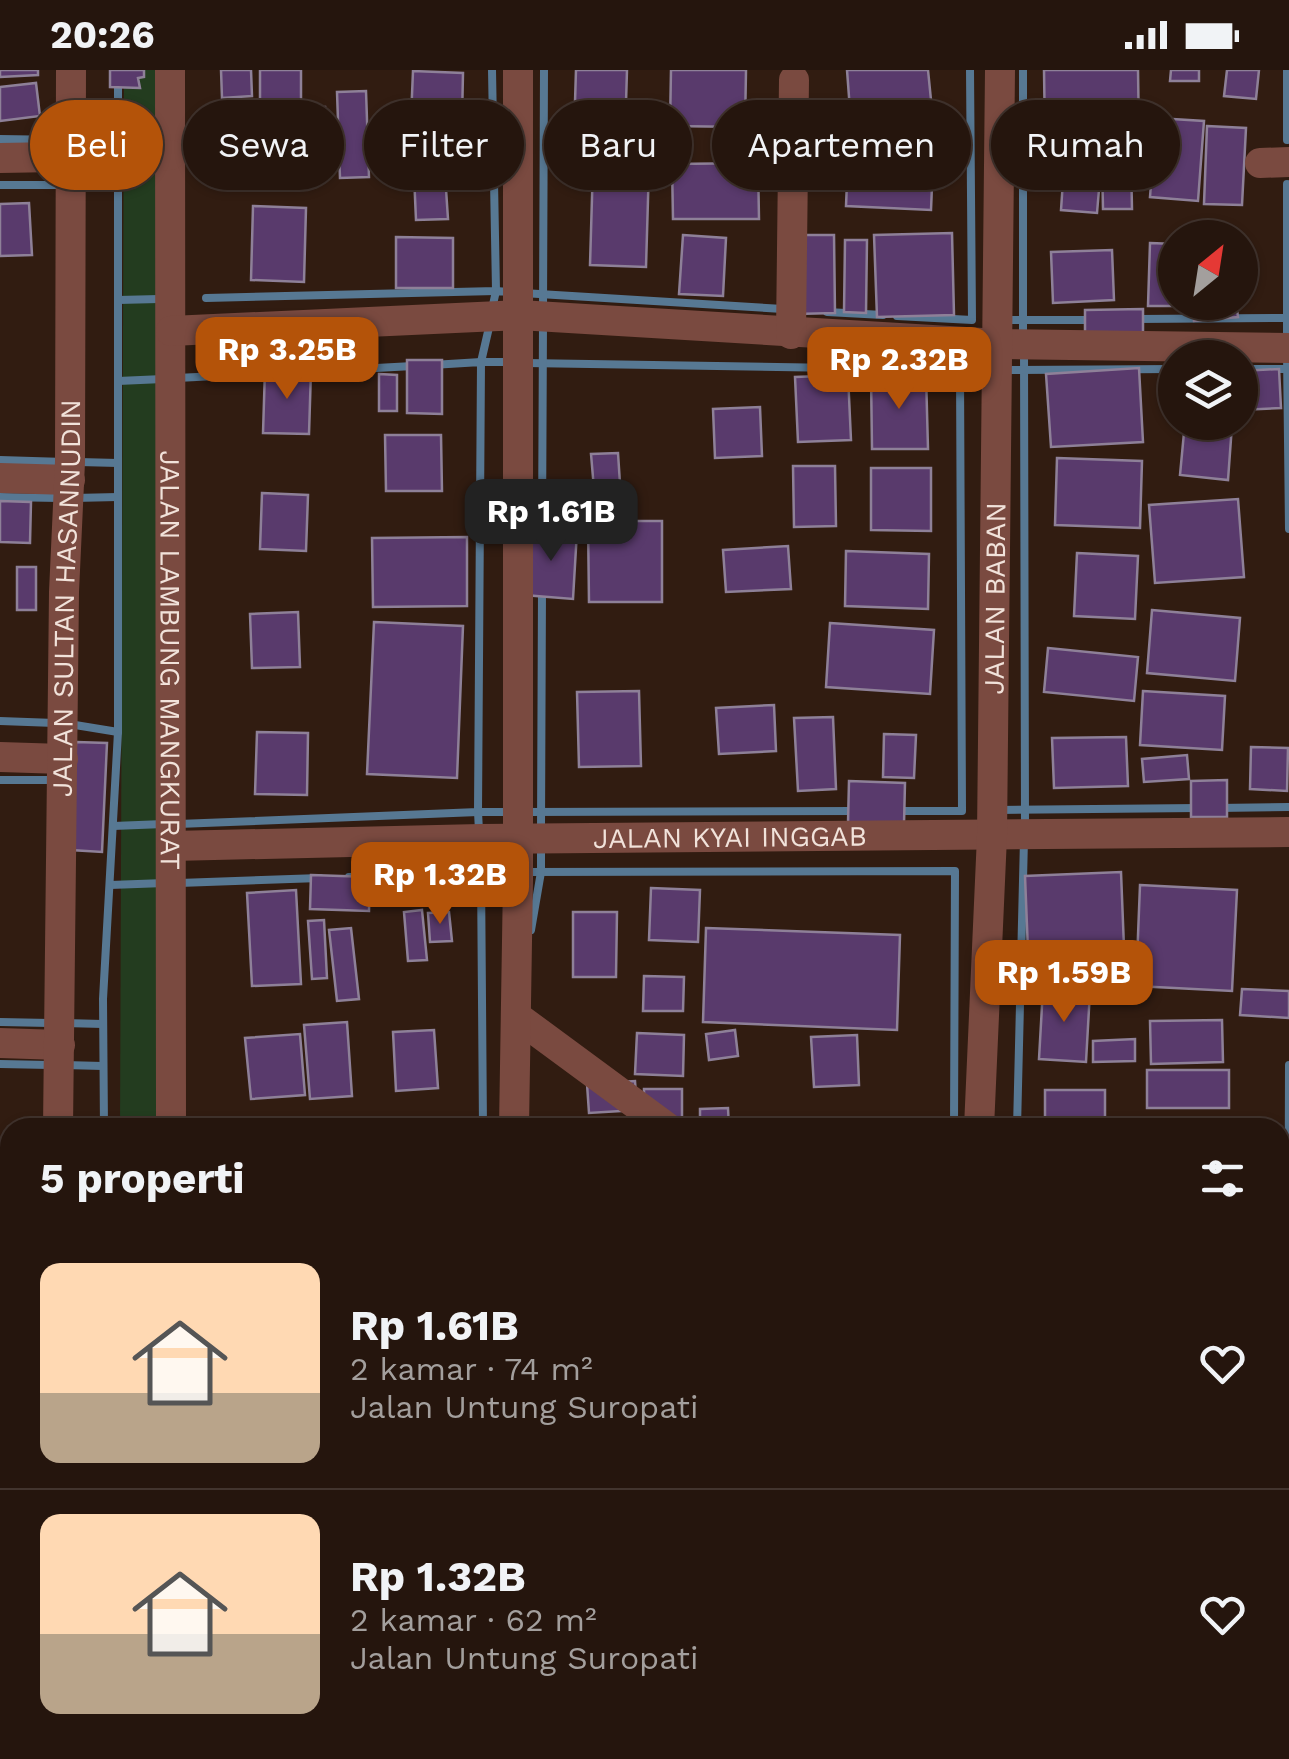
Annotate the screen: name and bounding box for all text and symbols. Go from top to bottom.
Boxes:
text: 20:26 [50,13,155,57]
chip: Beli [30,100,163,190]
chip: Sewa [183,100,344,190]
chip: Filter [364,100,524,190]
chip: Baru [544,100,692,190]
chip: Apartemen [712,100,971,190]
chip: Rumah [991,100,1180,190]
north arrow [1158,220,1258,320]
map controls [1158,220,1258,440]
pin: Rp 3.25B [184,317,390,402]
pin: Rp 2.32B [796,327,1002,412]
text: Rp 3.25B [217,330,357,368]
text: Rp 2.32B [829,340,969,378]
button: layers [1158,340,1258,440]
street label: JALAN SULTAN HASANNUDIN [46,399,87,797]
street label: JALAN LAMBUNG MANGKURAT [153,450,187,870]
pin: Rp 1.61B [448,479,654,564]
text: Rp 1.61B [487,492,615,530]
street label: JALAN BABAN [977,502,1012,695]
street label: JALAN KYAI INGGAB [593,820,867,855]
pin: Rp 1.32B [337,842,543,927]
text: Rp 1.32B [373,855,507,893]
pin: Rp 1.59B [961,940,1167,1025]
text: Rp 1.59B [997,953,1131,991]
icon: filters [1195,1151,1250,1206]
text: 5 properti [40,1154,245,1203]
text: Rp 1.61B [350,1301,519,1350]
icon: home [120,1303,240,1423]
icon: heart [1195,1336,1250,1391]
text: 2 kamar · 74 m² [350,1350,593,1388]
text: Jalan Untung Suropati [350,1388,699,1426]
text: Rp 1.32B [350,1552,526,1601]
icon: home [120,1554,240,1674]
icon: heart [1195,1587,1250,1642]
text: 2 kamar · 62 m² [350,1601,597,1639]
text: Jalan Untung Suropati [350,1639,699,1677]

